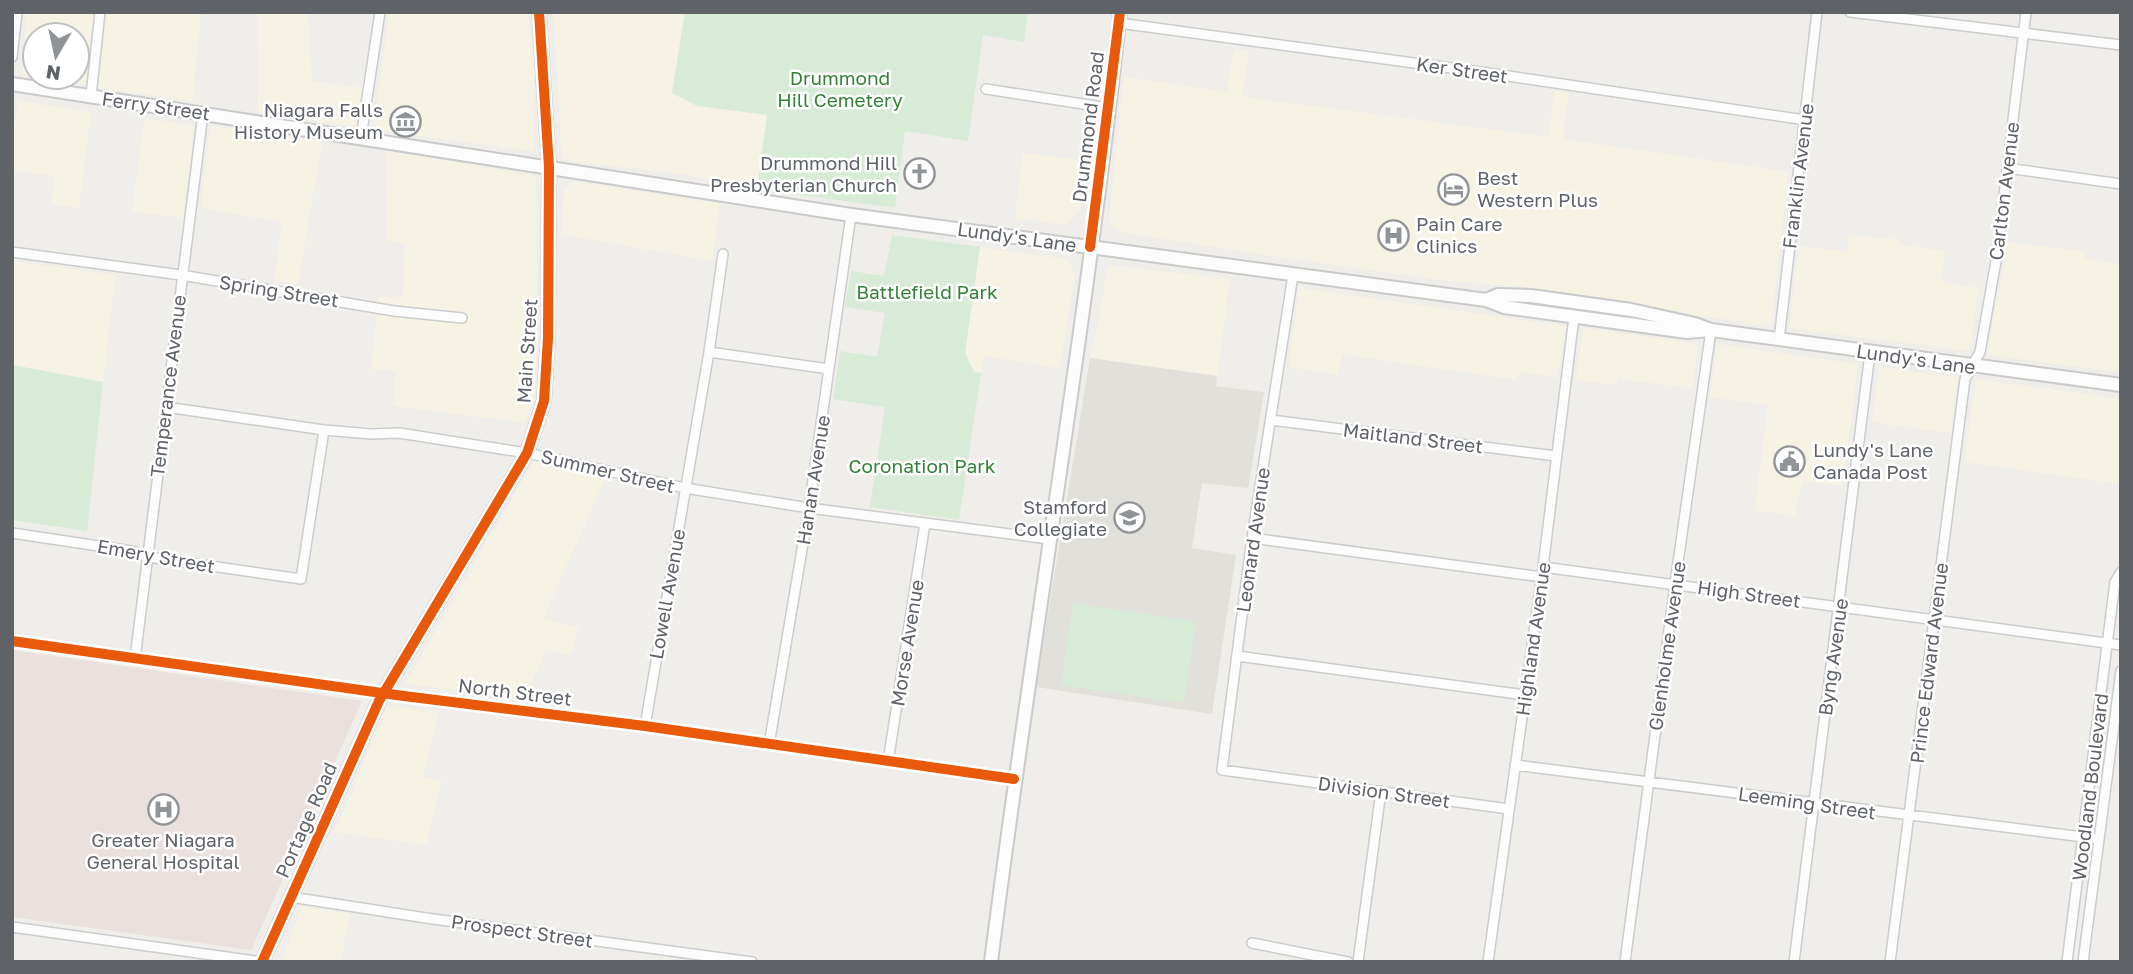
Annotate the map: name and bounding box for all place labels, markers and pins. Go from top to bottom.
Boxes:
place label: Niagara Falls History Museum [234,98,383,143]
museum icon: Niagara Falls History Museum [389,104,423,138]
place label: Drummond Hill Presbyterian Church [710,151,897,196]
church icon: Drummond Hill Presbyterian Church [903,157,937,191]
place label: Best Western Plus [1477,166,1598,211]
hotel icon: Best Western Plus [1437,172,1471,206]
place label: Pain Care Clinics [1416,212,1502,257]
hospital icon: Pain Care Clinics [1376,218,1410,252]
place label: Lundy's Lane Canada Post [1813,438,1933,483]
public building icon: Lundy's Lane Canada Post [1773,444,1807,478]
place label: Stamford Collegiate [1014,495,1107,540]
school or university icon: Stamford Collegiate [1113,501,1147,535]
hospital icon: Greater Niagara General Hospital [146,792,180,826]
place label: Greater Niagara General Hospital [86,828,240,873]

